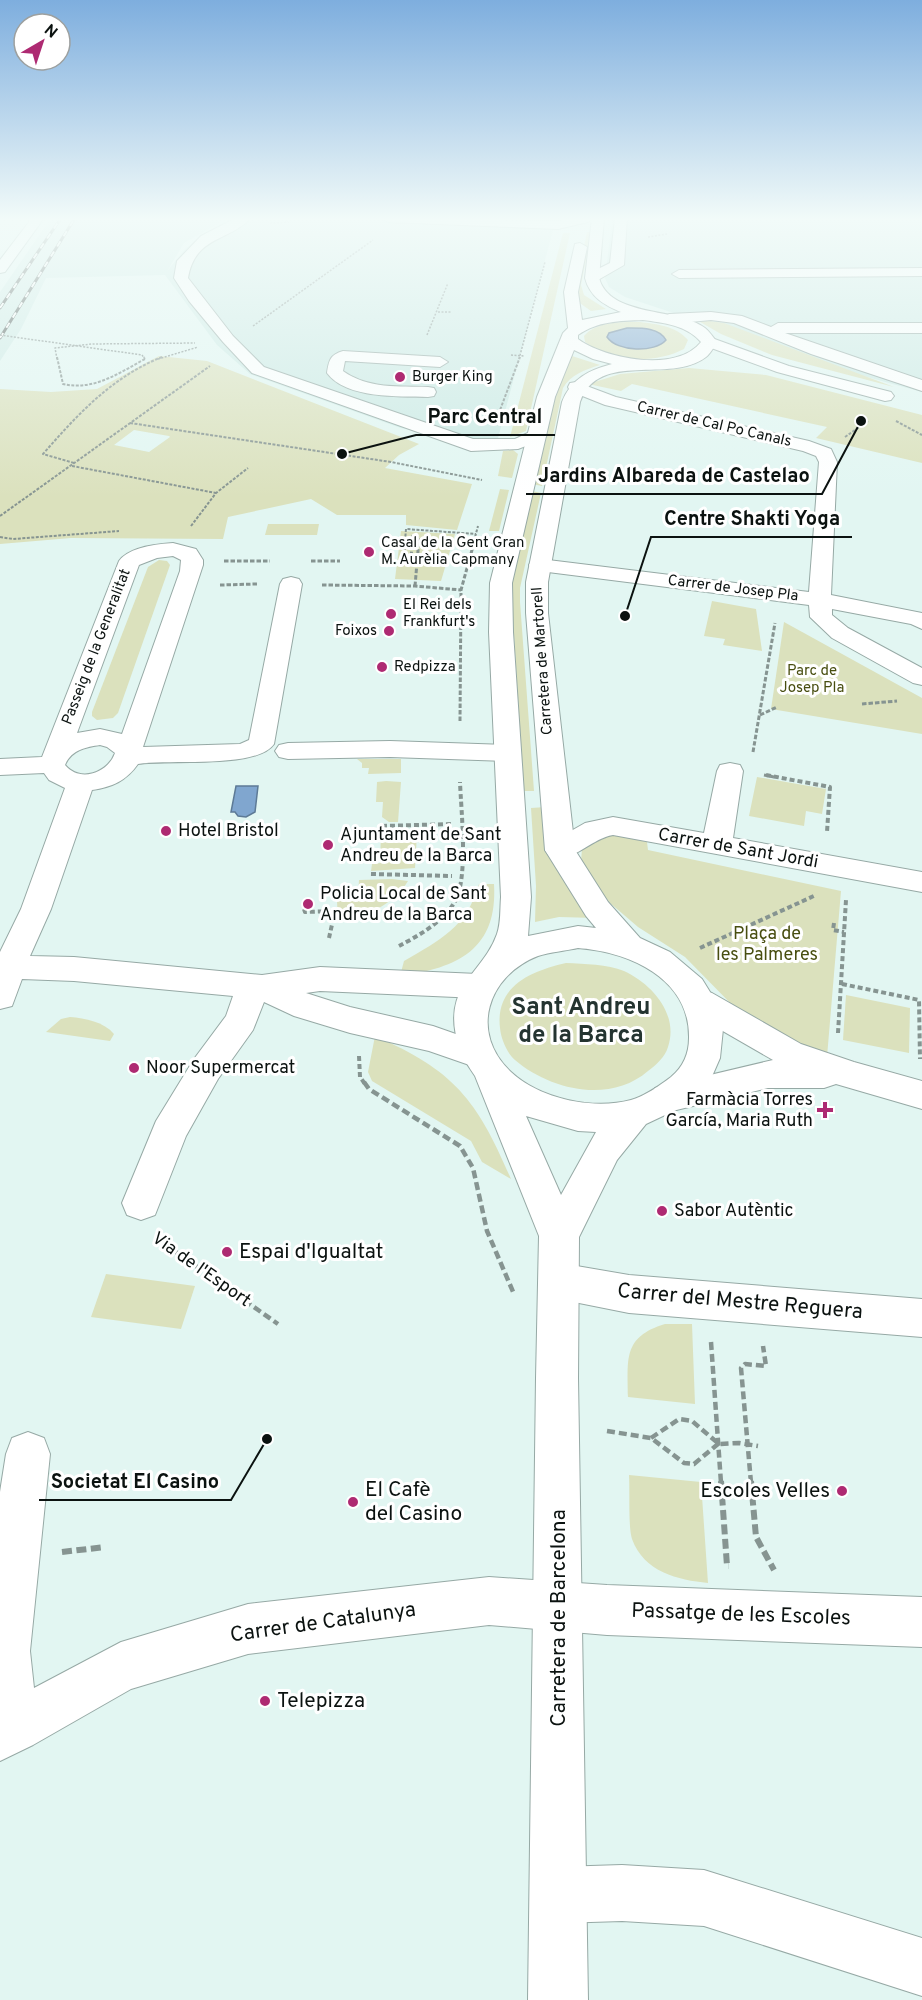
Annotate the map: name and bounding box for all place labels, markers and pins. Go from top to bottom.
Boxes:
place label: Burger King [412,368,493,387]
marker: Burger King [393,370,407,384]
callout: Parc Central [416,397,555,435]
callout: Jardins Albareda de Castelao [526,456,822,494]
callout: Centre Shakti Yoga [651,499,852,537]
place label: Casal de la Gent Gran M. Aurèlia Capmany [381,534,525,570]
marker: Casal de la Gent Gran M. Aurèlia Capmany [362,545,376,559]
place label: El Rei dels Frankfurt's [403,596,475,632]
marker: El Rei dels Frankfurt's [384,607,398,621]
place label: Foixos [335,622,377,641]
marker: Foixos [382,624,396,638]
place label: Redpizza [394,658,456,677]
marker: Redpizza [375,660,389,674]
place label: Hotel Bristol [178,820,279,843]
marker: Hotel Bristol [159,824,173,838]
place label: Ajuntament de Sant Andreu de la Barca [340,824,502,868]
marker: Ajuntament de Sant Andreu de la Barca [321,838,335,852]
place label: Policia Local de Sant Andreu de la Barca [320,883,487,927]
marker: Policia Local de Sant Andreu de la Barca [301,897,315,911]
place label: Noor Supermercat [146,1057,295,1080]
marker: Noor Supermercat [127,1061,141,1075]
place label: Farmàcia Torres García, Maria Ruth [665,1089,813,1133]
marker: Farmàcia Torres García, Maria Ruth [818,1103,832,1117]
place label: Sabor Autèntic [674,1200,794,1223]
marker: Sabor Autèntic [655,1204,669,1218]
place label: Espai d'Igualtat [239,1239,384,1266]
marker: Espai d'Igualtat [220,1245,234,1259]
callout: Societat El Casino [39,1462,231,1500]
place label: El Cafè del Casino [365,1477,462,1528]
place label: Escoles Velles [700,1478,830,1505]
marker: Escoles Velles [835,1484,849,1498]
marker: El Cafè del Casino [346,1495,360,1509]
place label: Telepizza [277,1688,365,1715]
marker: Telepizza [258,1694,272,1708]

